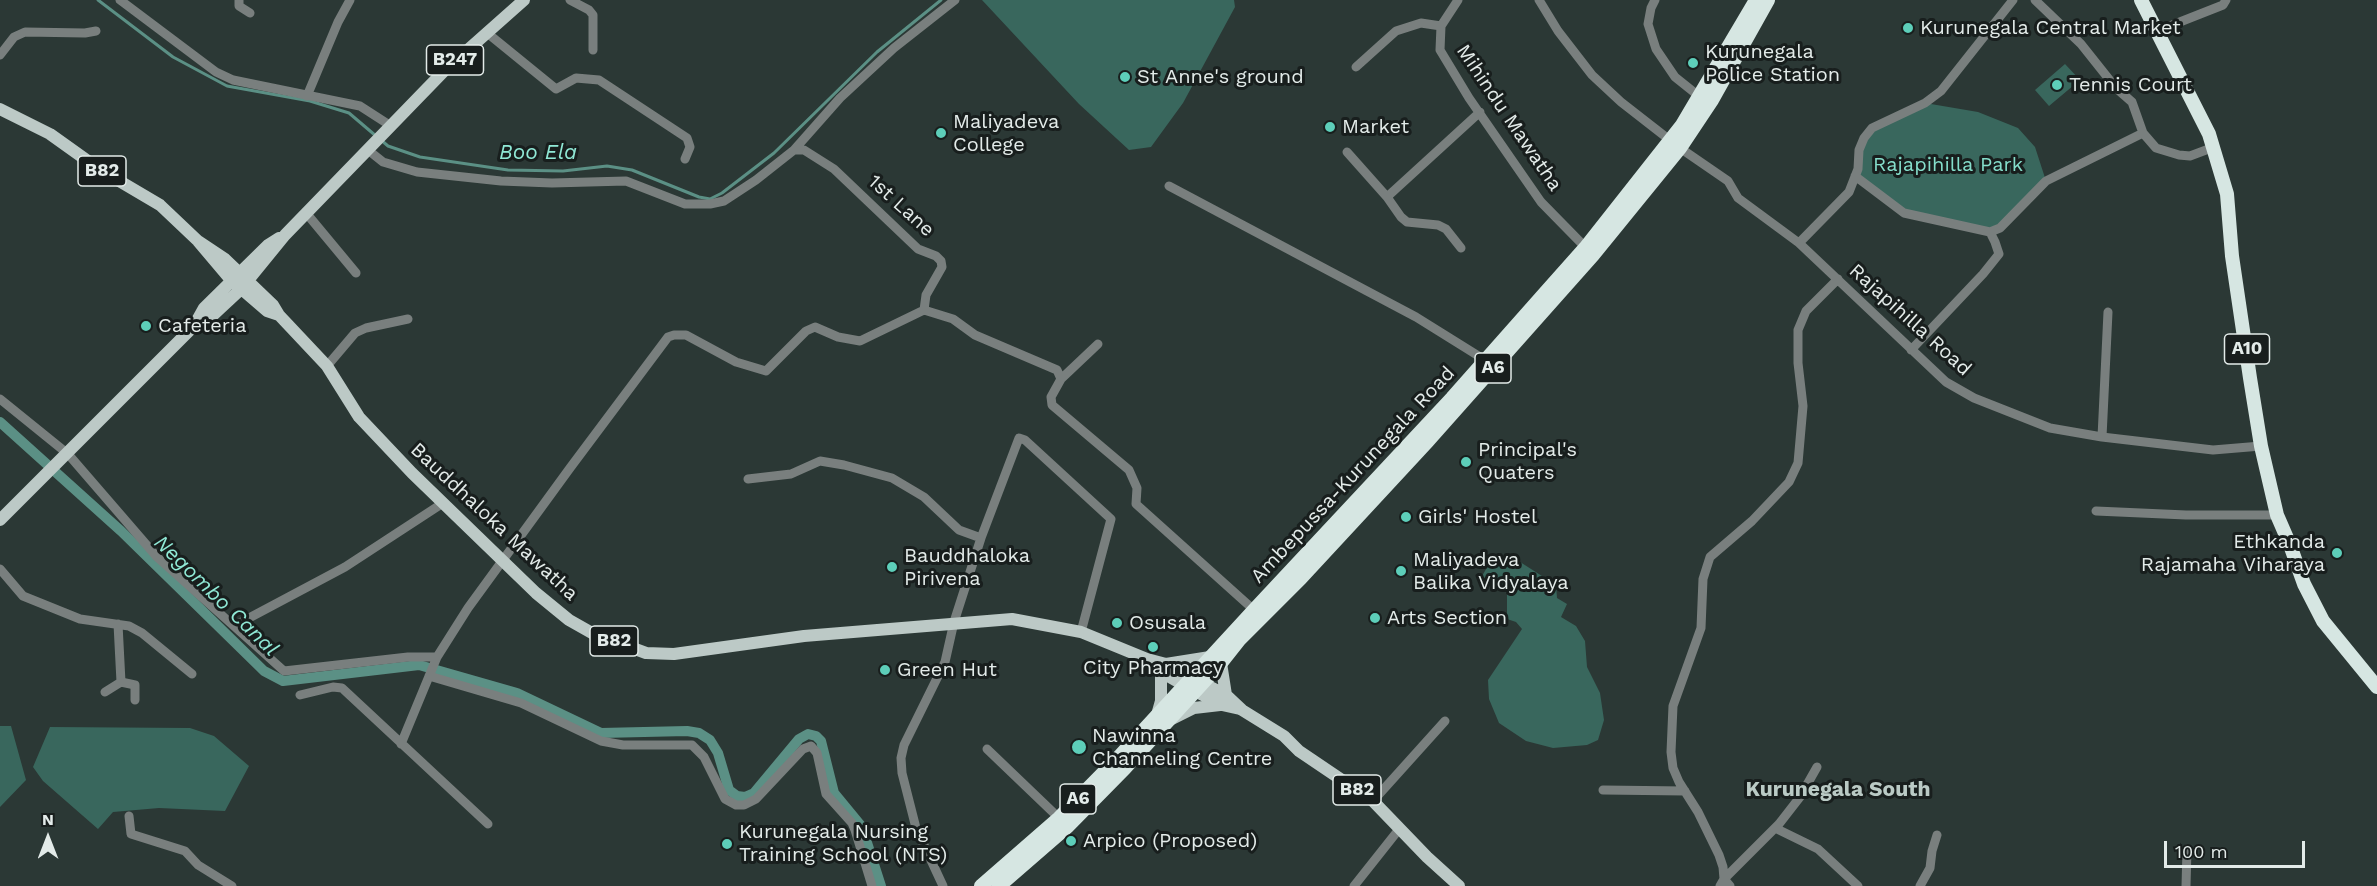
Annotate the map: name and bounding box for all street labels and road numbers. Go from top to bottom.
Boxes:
street label: Mihindu Mawatha [1451,40,1567,196]
road number: B247 [426,45,484,75]
road number: B82 [78,156,126,186]
street label: 1st Lane [863,170,939,242]
street label: Rajapihilla Road [1844,259,1976,381]
road number: A10 [2224,334,2270,364]
road number: A6 [1475,353,1511,383]
street label: Ambepussa-Kurunegala Road [1246,362,1460,588]
street label: Bauddhaloka Mawatha [405,438,583,606]
road number: B82 [590,626,638,656]
road number: B82 [1333,775,1381,805]
road number: A6 [1060,784,1096,814]

